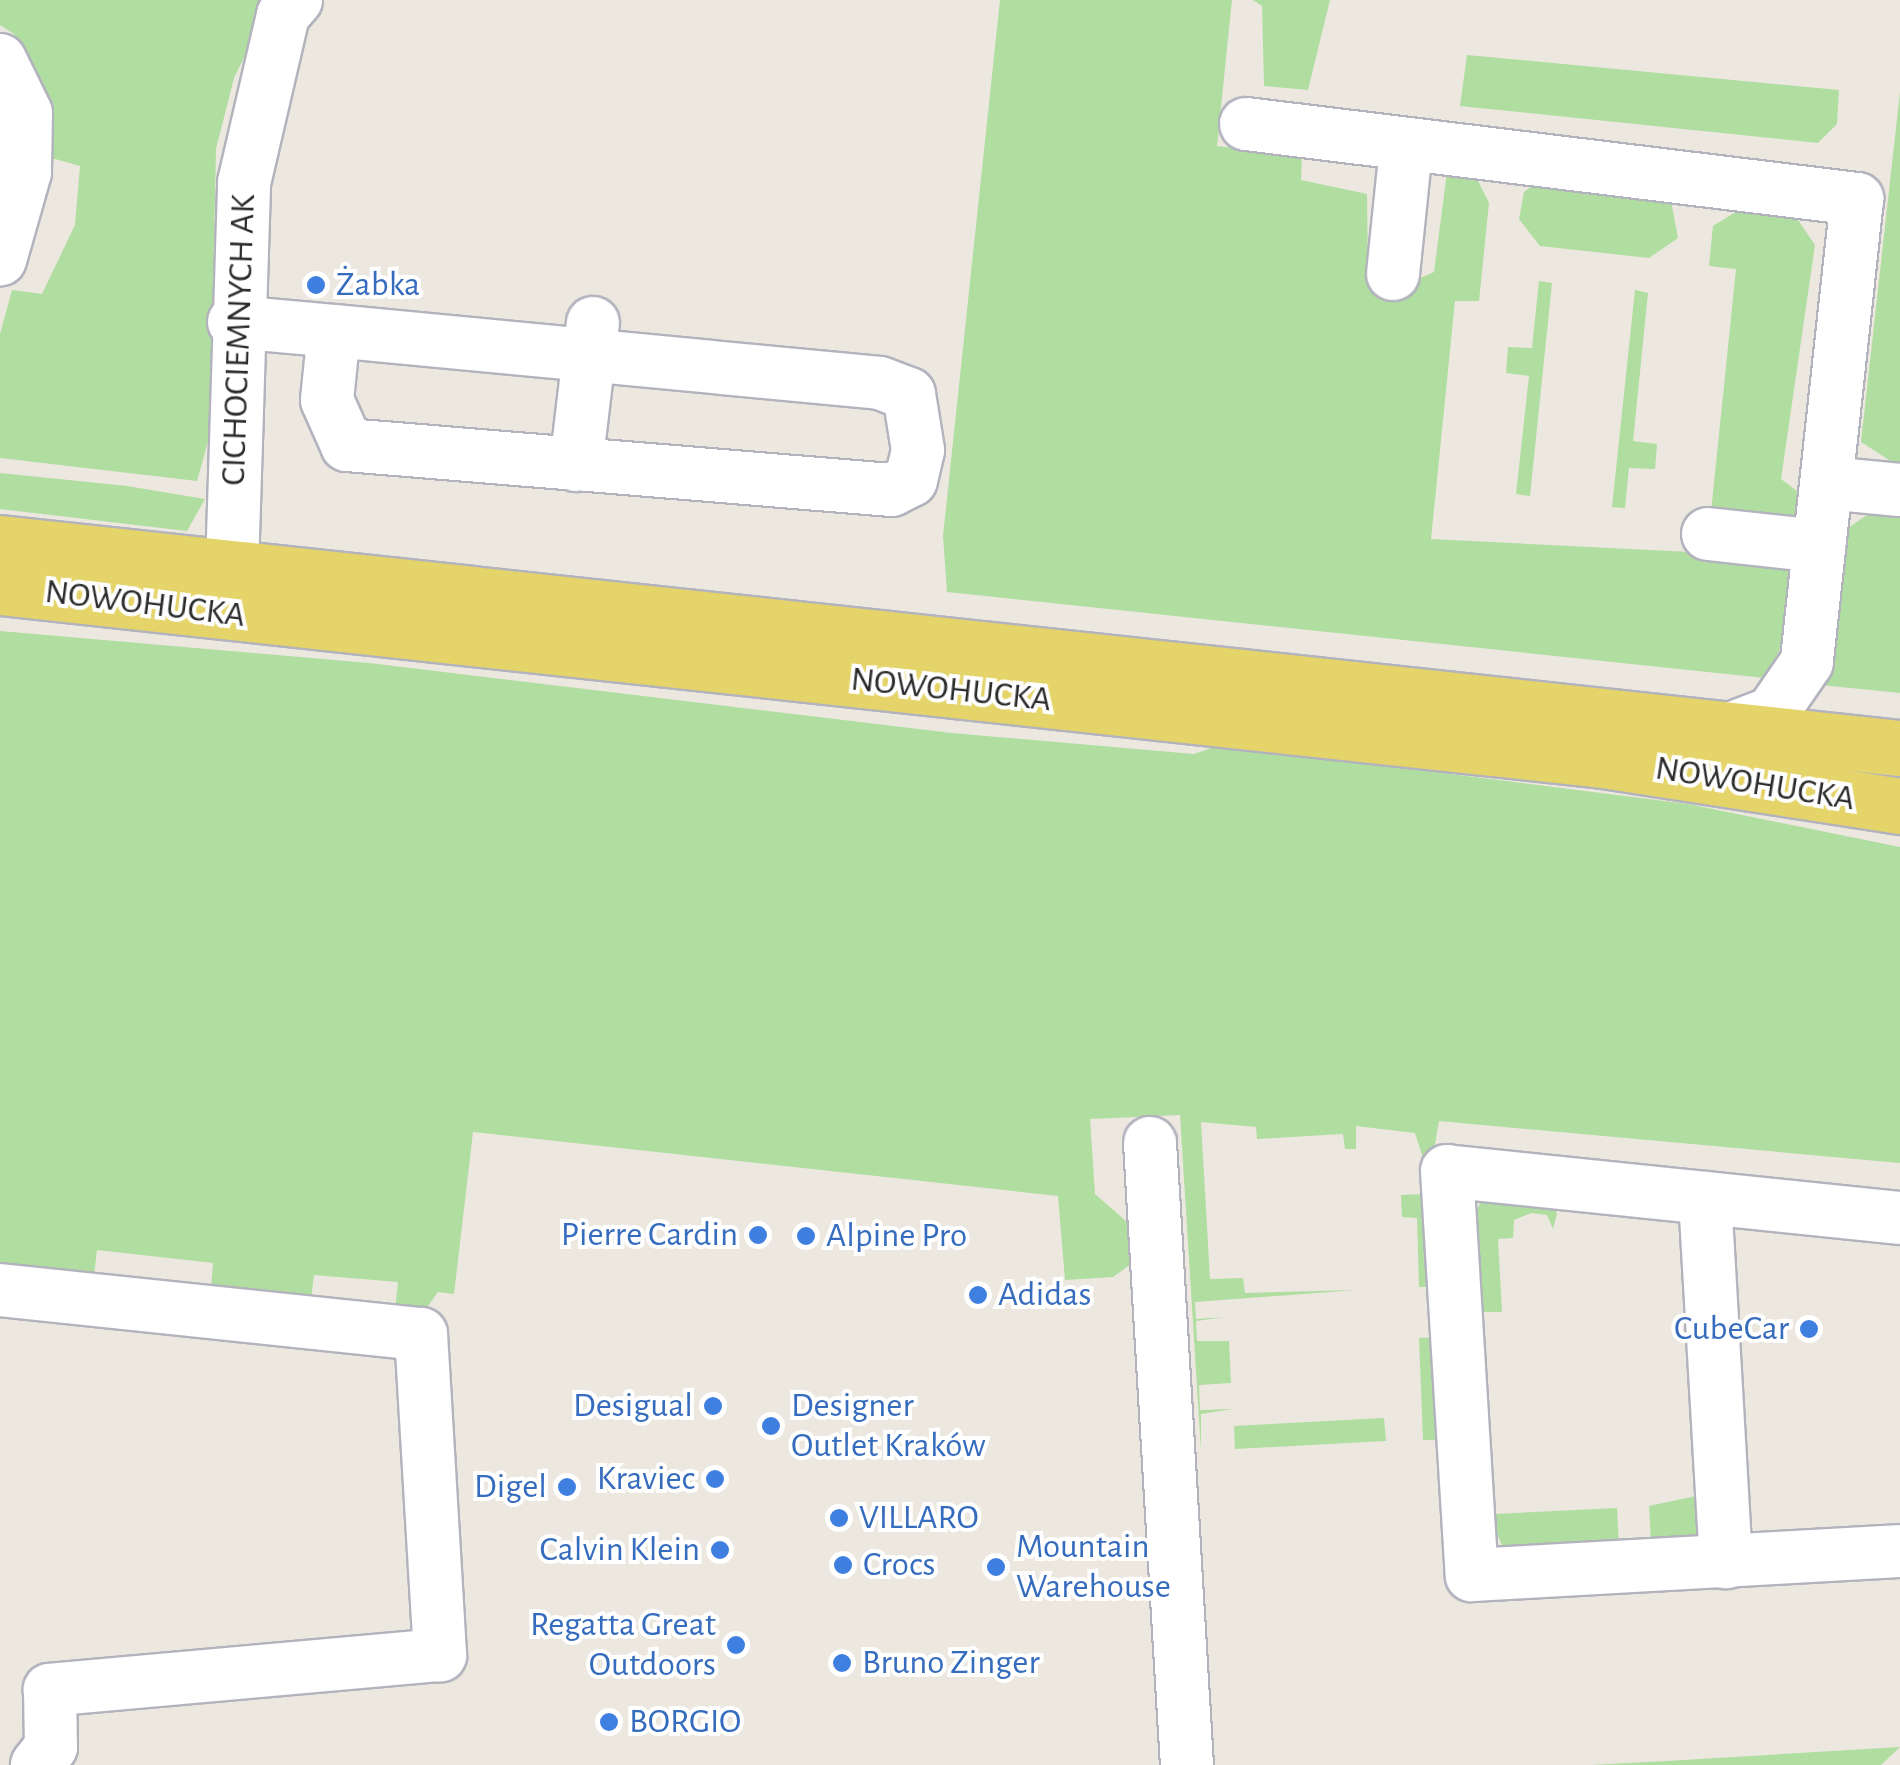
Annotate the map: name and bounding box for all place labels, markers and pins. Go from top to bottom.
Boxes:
place label: Żabka [336,264,420,306]
marker: Żabka [305,274,327,296]
place label: Pierre Cardin [561,1214,738,1256]
place label: Alpine Pro [826,1215,967,1257]
marker: Pierre Cardin [747,1224,769,1246]
marker: Alpine Pro [795,1225,817,1247]
place label: Adidas [998,1274,1091,1316]
marker: Adidas [967,1284,989,1306]
place label: CubeCar [1674,1308,1789,1350]
marker: CubeCar [1798,1318,1820,1340]
place label: Desigual [573,1385,693,1427]
place label: Designer Outlet Kraków [791,1385,986,1467]
marker: Desigual [702,1395,724,1417]
marker: Designer Outlet Kraków [760,1415,782,1437]
place label: Kraviec [597,1458,695,1500]
place label: Digel [474,1466,547,1508]
marker: Kraviec [704,1468,726,1490]
marker: Digel [556,1476,578,1498]
place label: VILLARO [859,1497,979,1539]
marker: VILLARO [828,1507,850,1529]
place label: Mountain Warehouse [1016,1526,1171,1608]
place label: Calvin Klein [539,1529,700,1571]
marker: Calvin Klein [709,1539,731,1561]
place label: Crocs [863,1544,935,1586]
marker: Crocs [832,1554,854,1576]
marker: Mountain Warehouse [985,1556,1007,1578]
place label: Regatta Great Outdoors [530,1604,716,1686]
marker: Regatta Great Outdoors [725,1634,747,1656]
place label: Bruno Zinger [862,1642,1040,1684]
marker: Bruno Zinger [831,1652,853,1674]
place label: BORGIO [629,1701,741,1743]
marker: BORGIO [598,1711,620,1733]

